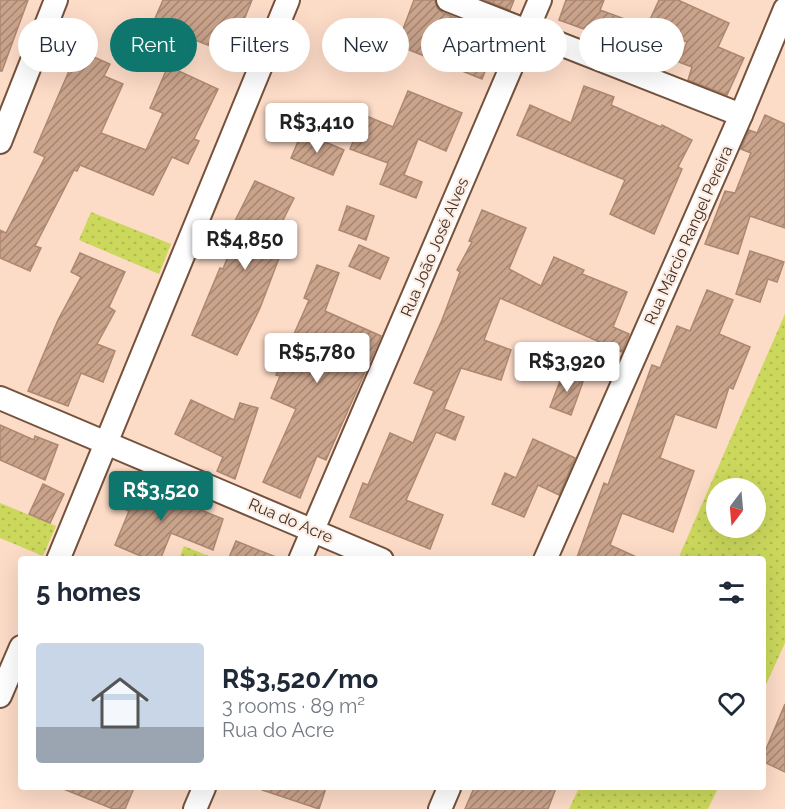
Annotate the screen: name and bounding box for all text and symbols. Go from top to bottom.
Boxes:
chip: Buy [18,18,98,72]
chip: Rent [110,18,197,72]
chip: Filters [209,18,310,72]
chip: New [322,18,409,72]
chip: Apartment [421,18,567,72]
chip: House [579,18,684,72]
pin: R$3,410 [262,103,372,154]
text: R$3,410 [279,110,355,134]
street label: Rua Márcio Rangel Pereira [640,143,737,328]
street label: Rua João José Alves [397,175,472,320]
pin: R$4,850 [190,220,300,271]
text: R$4,850 [206,227,284,251]
pin: R$5,780 [262,333,372,384]
text: R$5,780 [279,340,355,364]
pin: R$3,920 [512,342,622,393]
text: R$3,920 [528,349,606,373]
pin: R$3,520 [106,471,216,522]
text: R$3,520 [123,478,199,502]
north arrow [706,478,766,538]
map controls [706,478,766,538]
street label: Rua do Acre [246,494,336,547]
icon: filters [715,576,748,609]
text: 5 homes [36,577,141,607]
text: R$3,520/mo [222,664,378,694]
icon: home [84,667,156,739]
icon: heart [715,687,748,720]
text: 3 rooms · 89 m² [222,694,365,718]
text: Rua do Acre [222,718,334,742]

